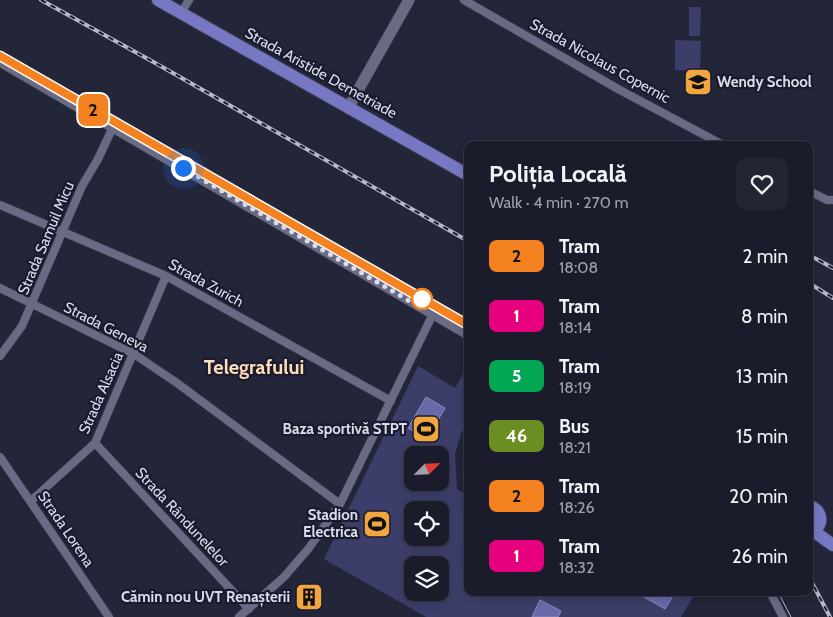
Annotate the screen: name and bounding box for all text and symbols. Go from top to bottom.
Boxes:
street label: Strada Nicolaus Copernic [527,15,673,107]
street label: Strada Aristide Demetriade [242,24,400,122]
school or university icon: Wendy School [683,67,713,97]
place label: Wendy School [717,73,812,91]
line badge: 2 [77,94,109,126]
text: 2 [88,99,98,121]
your location [171,156,196,181]
button: heart [736,158,788,210]
text: Poliția Locală [489,159,627,188]
street label: Strada Samuil Micu [14,179,78,297]
text: Walk · 4 min · 270 m [489,193,628,212]
text: Tram [559,235,600,258]
text: 2 [512,245,521,267]
text: 2 min [742,245,788,268]
street label: Strada Zurich [165,255,247,311]
text: 18:08 [559,258,598,277]
unlabelled marker [411,288,433,310]
text: Tram [559,295,600,318]
street label: Strada Geneva [61,298,152,356]
text: 1 [513,305,520,327]
text: 8 min [741,305,788,328]
text: 18:14 [559,318,592,337]
street label: Strada Alsacia [75,349,127,437]
district label: Telegrafului [204,355,304,379]
text: Tram [559,355,600,378]
text: 5 [512,365,521,387]
text: 13 min [736,365,788,388]
text: 18:19 [559,378,592,397]
sports icon: Baza sportivă STPT [411,414,441,444]
text: Bus [559,415,589,438]
place label: Baza sportivă STPT [283,420,408,438]
text: 46 [506,425,527,447]
text: 15 min [736,425,788,448]
text: 18:21 [559,438,591,457]
north arrow [404,446,449,491]
map controls [404,446,449,601]
street label: Strada Rândunelelor [132,464,233,570]
text: Tram [559,475,600,498]
text: 2 [512,485,521,507]
text: 20 min [729,485,788,508]
street label: Strada Lorena [34,488,98,571]
text: 18:26 [559,498,595,517]
button: locate [404,501,449,546]
place label: Stadion Electrica [303,506,359,541]
sports icon: Stadion Electrica [362,509,392,539]
text: Tram [559,535,600,558]
text: 1 [513,545,520,567]
text: 26 min [732,545,788,568]
button: layers [404,556,449,601]
text: 18:32 [559,558,594,577]
building icon: Cămin nou UVT Renașterii [294,582,324,612]
place label: Cămin nou UVT Renașterii [121,588,290,607]

